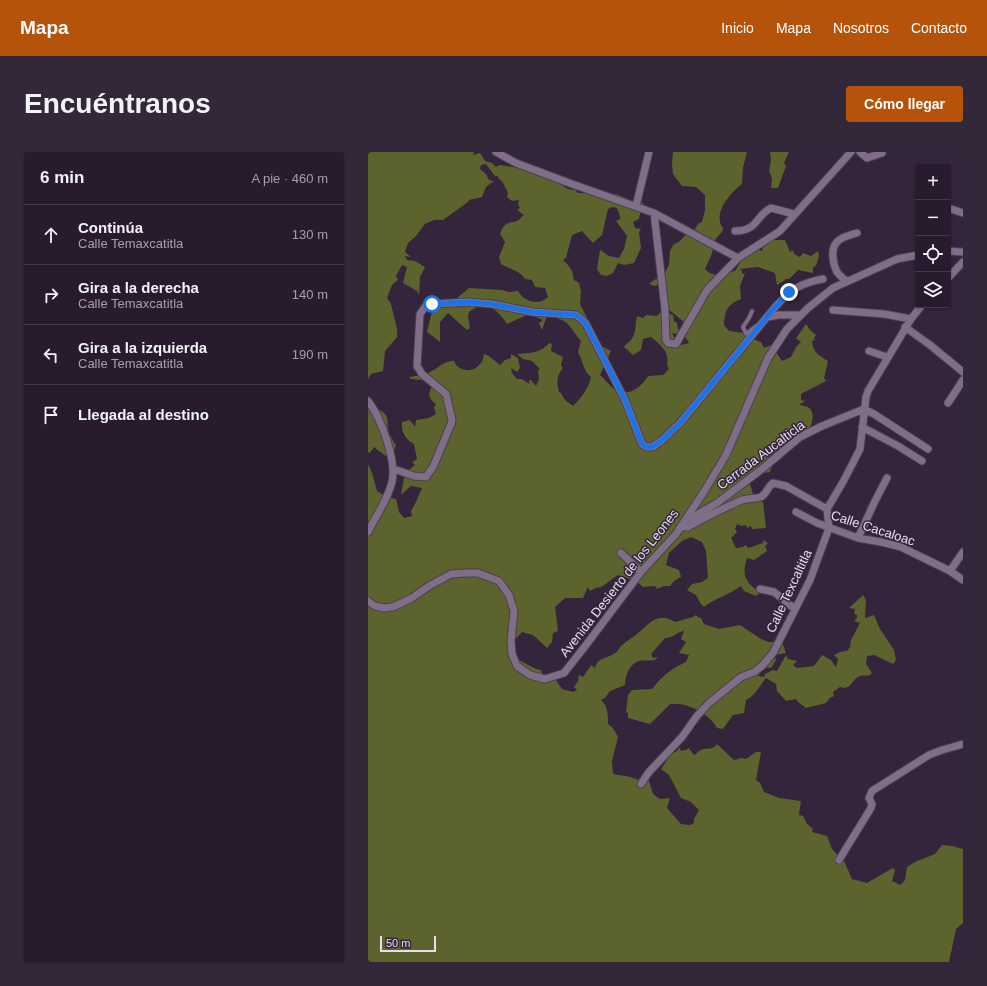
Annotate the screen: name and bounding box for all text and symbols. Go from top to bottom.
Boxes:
text: Mapa [20,17,69,38]
text: Inicio [721,20,754,36]
text: Mapa [776,20,811,36]
text: Nosotros [833,20,889,36]
text: Contacto [911,20,967,36]
button: Cómo llegar [846,86,963,122]
text: Encuéntranos [24,88,211,119]
map controls [915,164,951,308]
button: + [915,164,951,200]
text: 6 min [40,168,84,187]
text: A pie · 460 m [251,171,328,186]
button: − [915,200,951,236]
text: Continúa [78,219,143,236]
icon: ahead [40,224,62,246]
text: 130 m [292,227,328,242]
text: Calle Temaxcatitla [78,236,183,251]
button: locate [915,236,951,272]
button: layers [915,272,951,308]
text: Gira a la derecha [78,279,199,296]
route end [780,283,798,301]
icon: right [40,284,62,306]
text: 140 m [292,287,328,302]
route start [423,295,441,313]
text: Calle Temaxcatitla [78,296,183,311]
text: Gira a la izquierda [78,339,207,356]
icon: left [40,344,62,366]
text: 190 m [292,347,328,362]
text: Calle Temaxcatitla [78,356,183,371]
icon: arrive [40,404,62,426]
text: Llegada al destino [78,406,209,423]
street label: Cerrada Aucalticla [714,417,808,493]
street label: Avenida Desierto de los Leones [557,506,682,660]
street label: Calle Cacaloac [829,507,917,549]
street label: Calle Texcaltitla [763,546,815,635]
scale bar [380,934,436,953]
text: 50 m [386,937,410,949]

